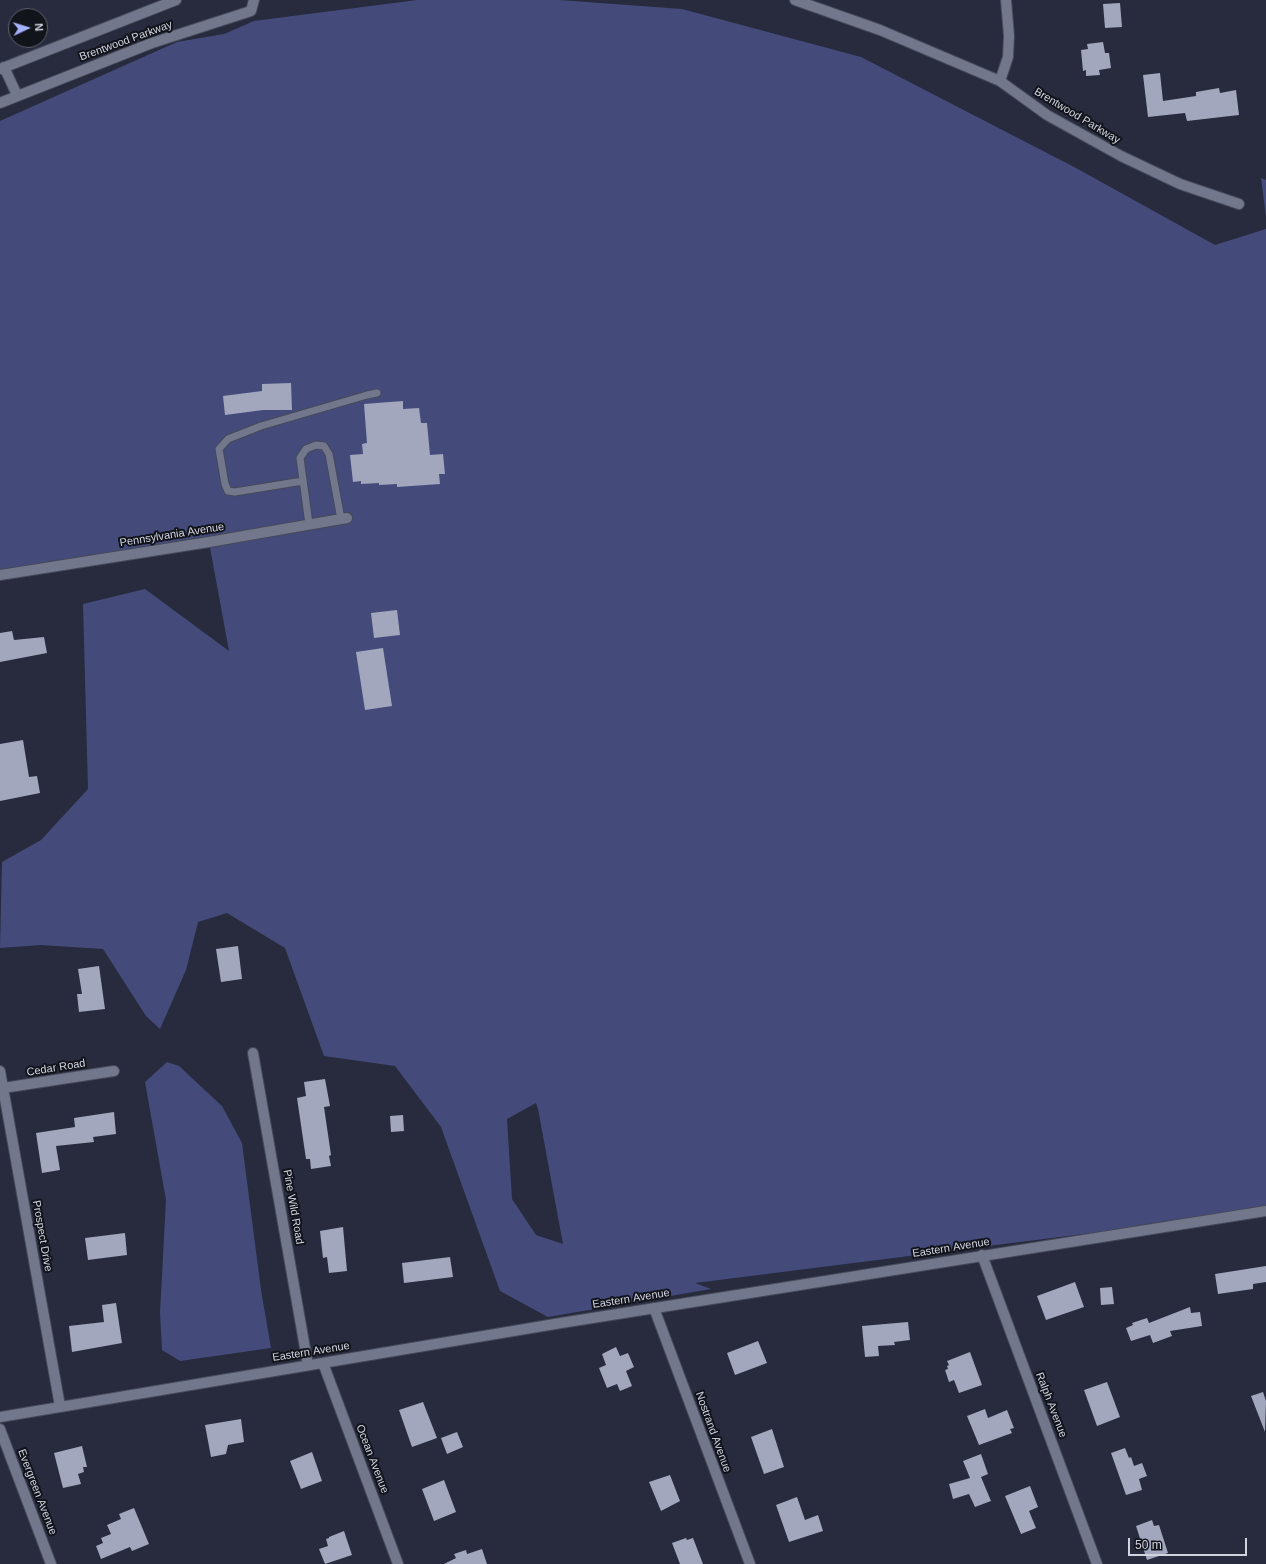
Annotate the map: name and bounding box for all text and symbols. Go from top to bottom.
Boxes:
north arrow [8,8,48,48]
street label: Brentwood Parkway [78,18,174,64]
text: N [33,23,45,32]
street label: Brentwood Parkway [1032,85,1122,147]
street label: Pennsylvania Avenue [119,520,225,550]
street label: Cedar Road [26,1057,86,1079]
street label: Pine Wild Road [280,1169,306,1245]
street label: Prospect Drive [29,1199,55,1273]
street label: Eastern Avenue [911,1235,991,1261]
street label: Eastern Avenue [591,1286,671,1312]
street label: Eastern Avenue [271,1339,351,1365]
street label: Ralph Avenue [1032,1370,1070,1440]
street label: Nostrand Avenue [692,1390,734,1474]
street label: Ocean Avenue [353,1423,391,1495]
street label: Evergreen Avenue [15,1447,59,1537]
scale bar [1130,1530,1249,1556]
text: 50 m [1135,1538,1162,1552]

